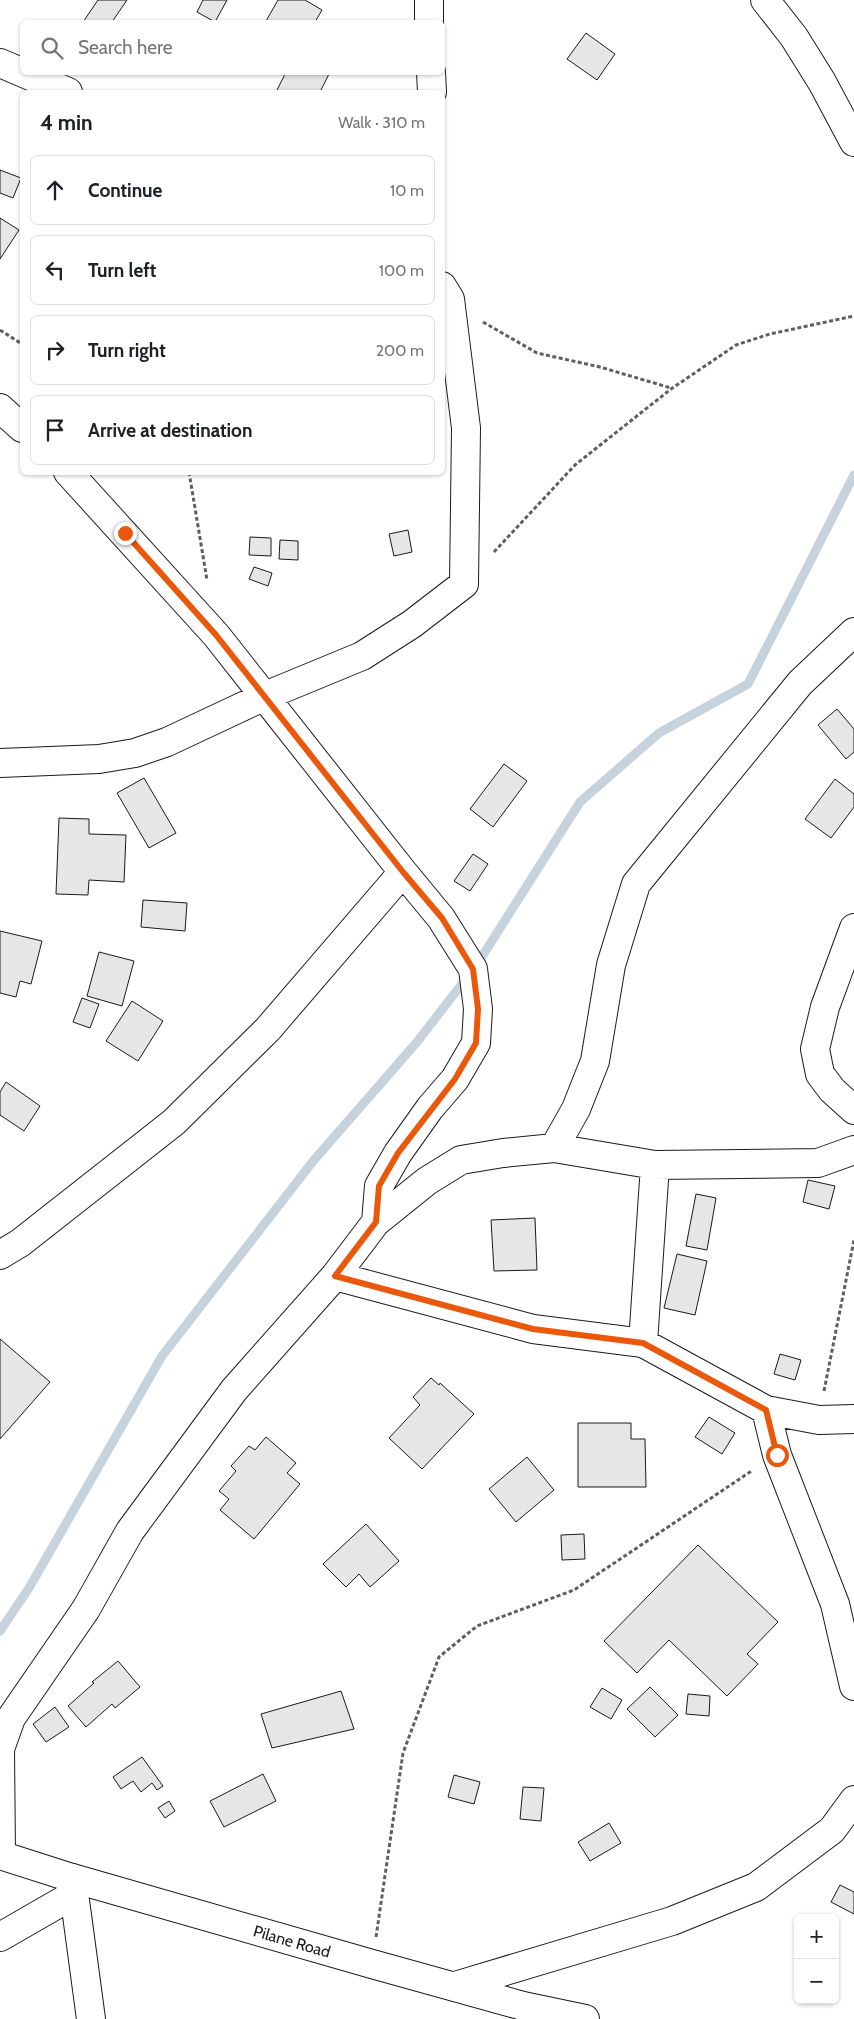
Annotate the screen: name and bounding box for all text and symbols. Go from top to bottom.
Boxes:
search box [20,20,445,75]
icon: search [38,34,66,62]
text: Search here [78,36,172,59]
text: 4 min [40,110,93,135]
text: Walk · 310 m [338,113,425,132]
icon: ahead [41,176,69,204]
text: Continue [88,179,162,202]
text: 10 m [390,181,424,200]
icon: left [41,256,69,284]
text: Turn left [88,259,156,282]
text: 100 m [379,261,424,280]
icon: right [41,336,69,364]
text: Turn right [88,339,166,362]
text: 200 m [376,341,424,360]
icon: arrive [41,416,69,444]
text: Arrive at destination [88,419,252,442]
route end [114,522,137,545]
route start [766,1444,789,1467]
map controls [794,1914,839,2004]
button: + [794,1914,839,1959]
street label: Pilane Road [251,1921,333,1962]
button: − [794,1959,839,2004]

